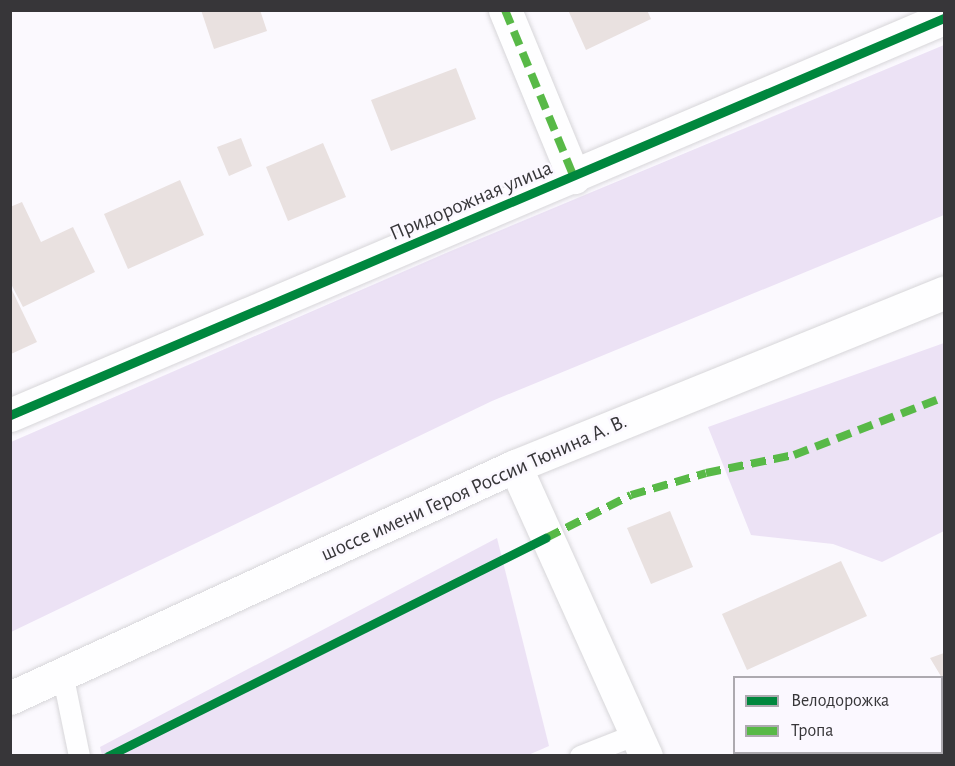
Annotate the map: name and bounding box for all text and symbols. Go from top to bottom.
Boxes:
street label: Придорожная улица [386,155,556,247]
street label: шоссе имени Героя России Тюнина А. В. [317,409,631,567]
legend [733,676,943,754]
text: Велодорожка [791,692,889,710]
text: Тропа [791,722,834,740]

